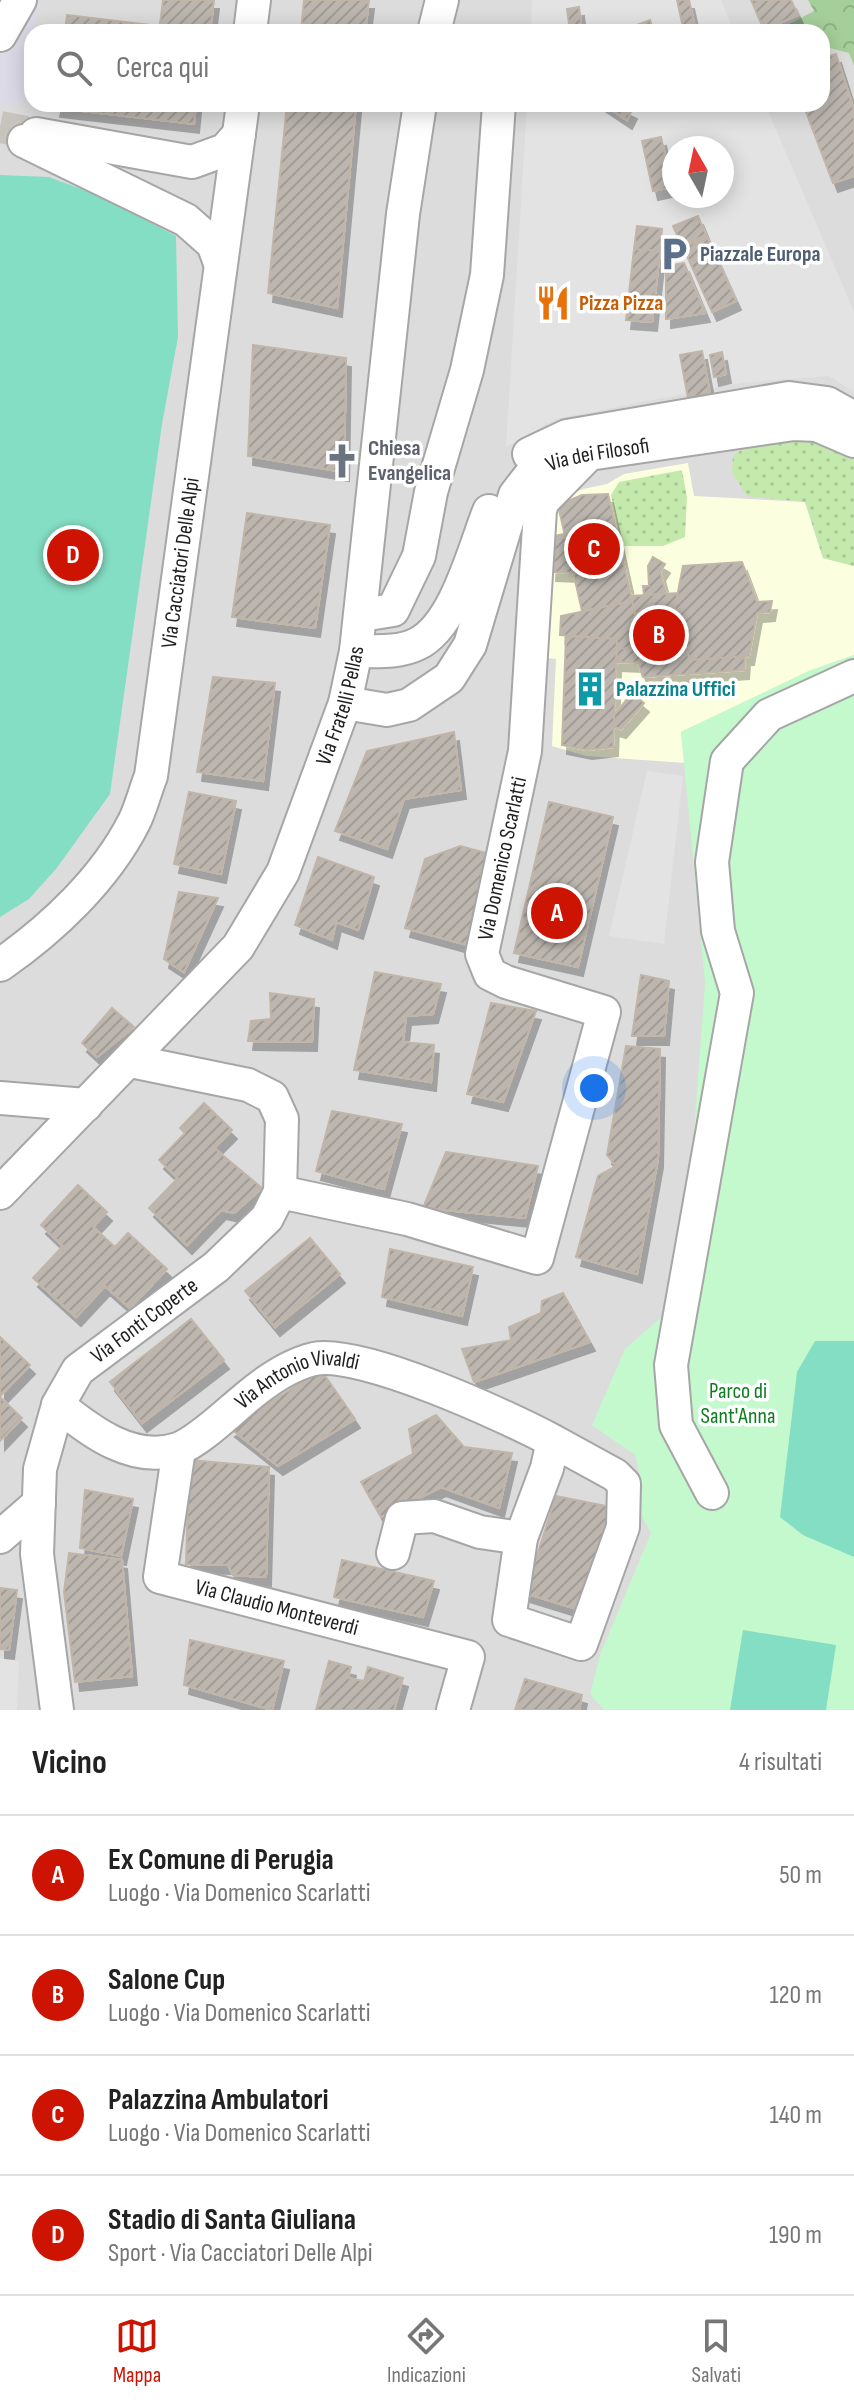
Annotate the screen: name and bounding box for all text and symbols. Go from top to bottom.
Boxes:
search box [24,24,830,112]
icon: search [52,46,96,90]
text: Cerca qui [116,50,209,86]
north arrow [662,136,734,208]
parking icon: Piazzale Europa [655,235,693,273]
place label: Piazzale Europa [700,241,820,268]
restaurant icon: Pizza Pizza [534,284,572,322]
place label: Pizza Pizza [579,290,663,317]
street label: Via dei Filosofi [541,432,651,477]
place label: Chiesa Evangelica [368,435,451,487]
church icon: Chiesa Evangelica [323,442,361,480]
street label: Via Cacciatori Delle Alpi [155,476,205,650]
pin: C [568,519,620,579]
pin: D [47,525,99,585]
pin: B [633,605,685,665]
street label: Via Fratelli Pellas [310,645,370,769]
building icon: Palazzina Uffici [571,670,609,708]
place label: Palazzina Uffici [616,676,736,703]
street label: Via Domenico Scarlatti [472,774,533,943]
pin: A [531,883,583,943]
your location [574,1068,614,1108]
street label: Via Fonti Coperte [86,1272,203,1369]
street label: Via Antonio Vivaldi [229,1344,362,1415]
park label: Parco di Sant'Anna [701,1378,775,1430]
street label: Via Claudio Monteverdi [192,1573,361,1641]
text: Vicino [32,1742,107,1783]
text: 4 risultati [739,1747,822,1778]
text: Ex Comune di Perugia [108,1842,334,1878]
text: A [52,1860,64,1891]
text: 50 m [779,1860,822,1891]
text: Luogo · Via Domenico Scarlatti [108,1878,370,1909]
text: Salone Cup [108,1962,225,1998]
text: B [52,1980,64,2011]
text: 120 m [769,1980,822,2011]
text: Luogo · Via Domenico Scarlatti [108,1998,370,2029]
text: Palazzina Ambulatori [108,2082,329,2118]
text: C [51,2100,65,2131]
text: 140 m [770,2100,822,2131]
text: Luogo · Via Domenico Scarlatti [108,2118,370,2149]
text: Stadio di Santa Giuliana [108,2202,356,2238]
text: D [51,2220,65,2251]
text: 190 m [769,2220,822,2251]
text: Sport · Via Cacciatori Delle Alpi [108,2238,373,2269]
tab: Mappa [113,2314,161,2389]
tab: Indicazioni [387,2314,466,2389]
tab: Salvati [692,2314,741,2389]

